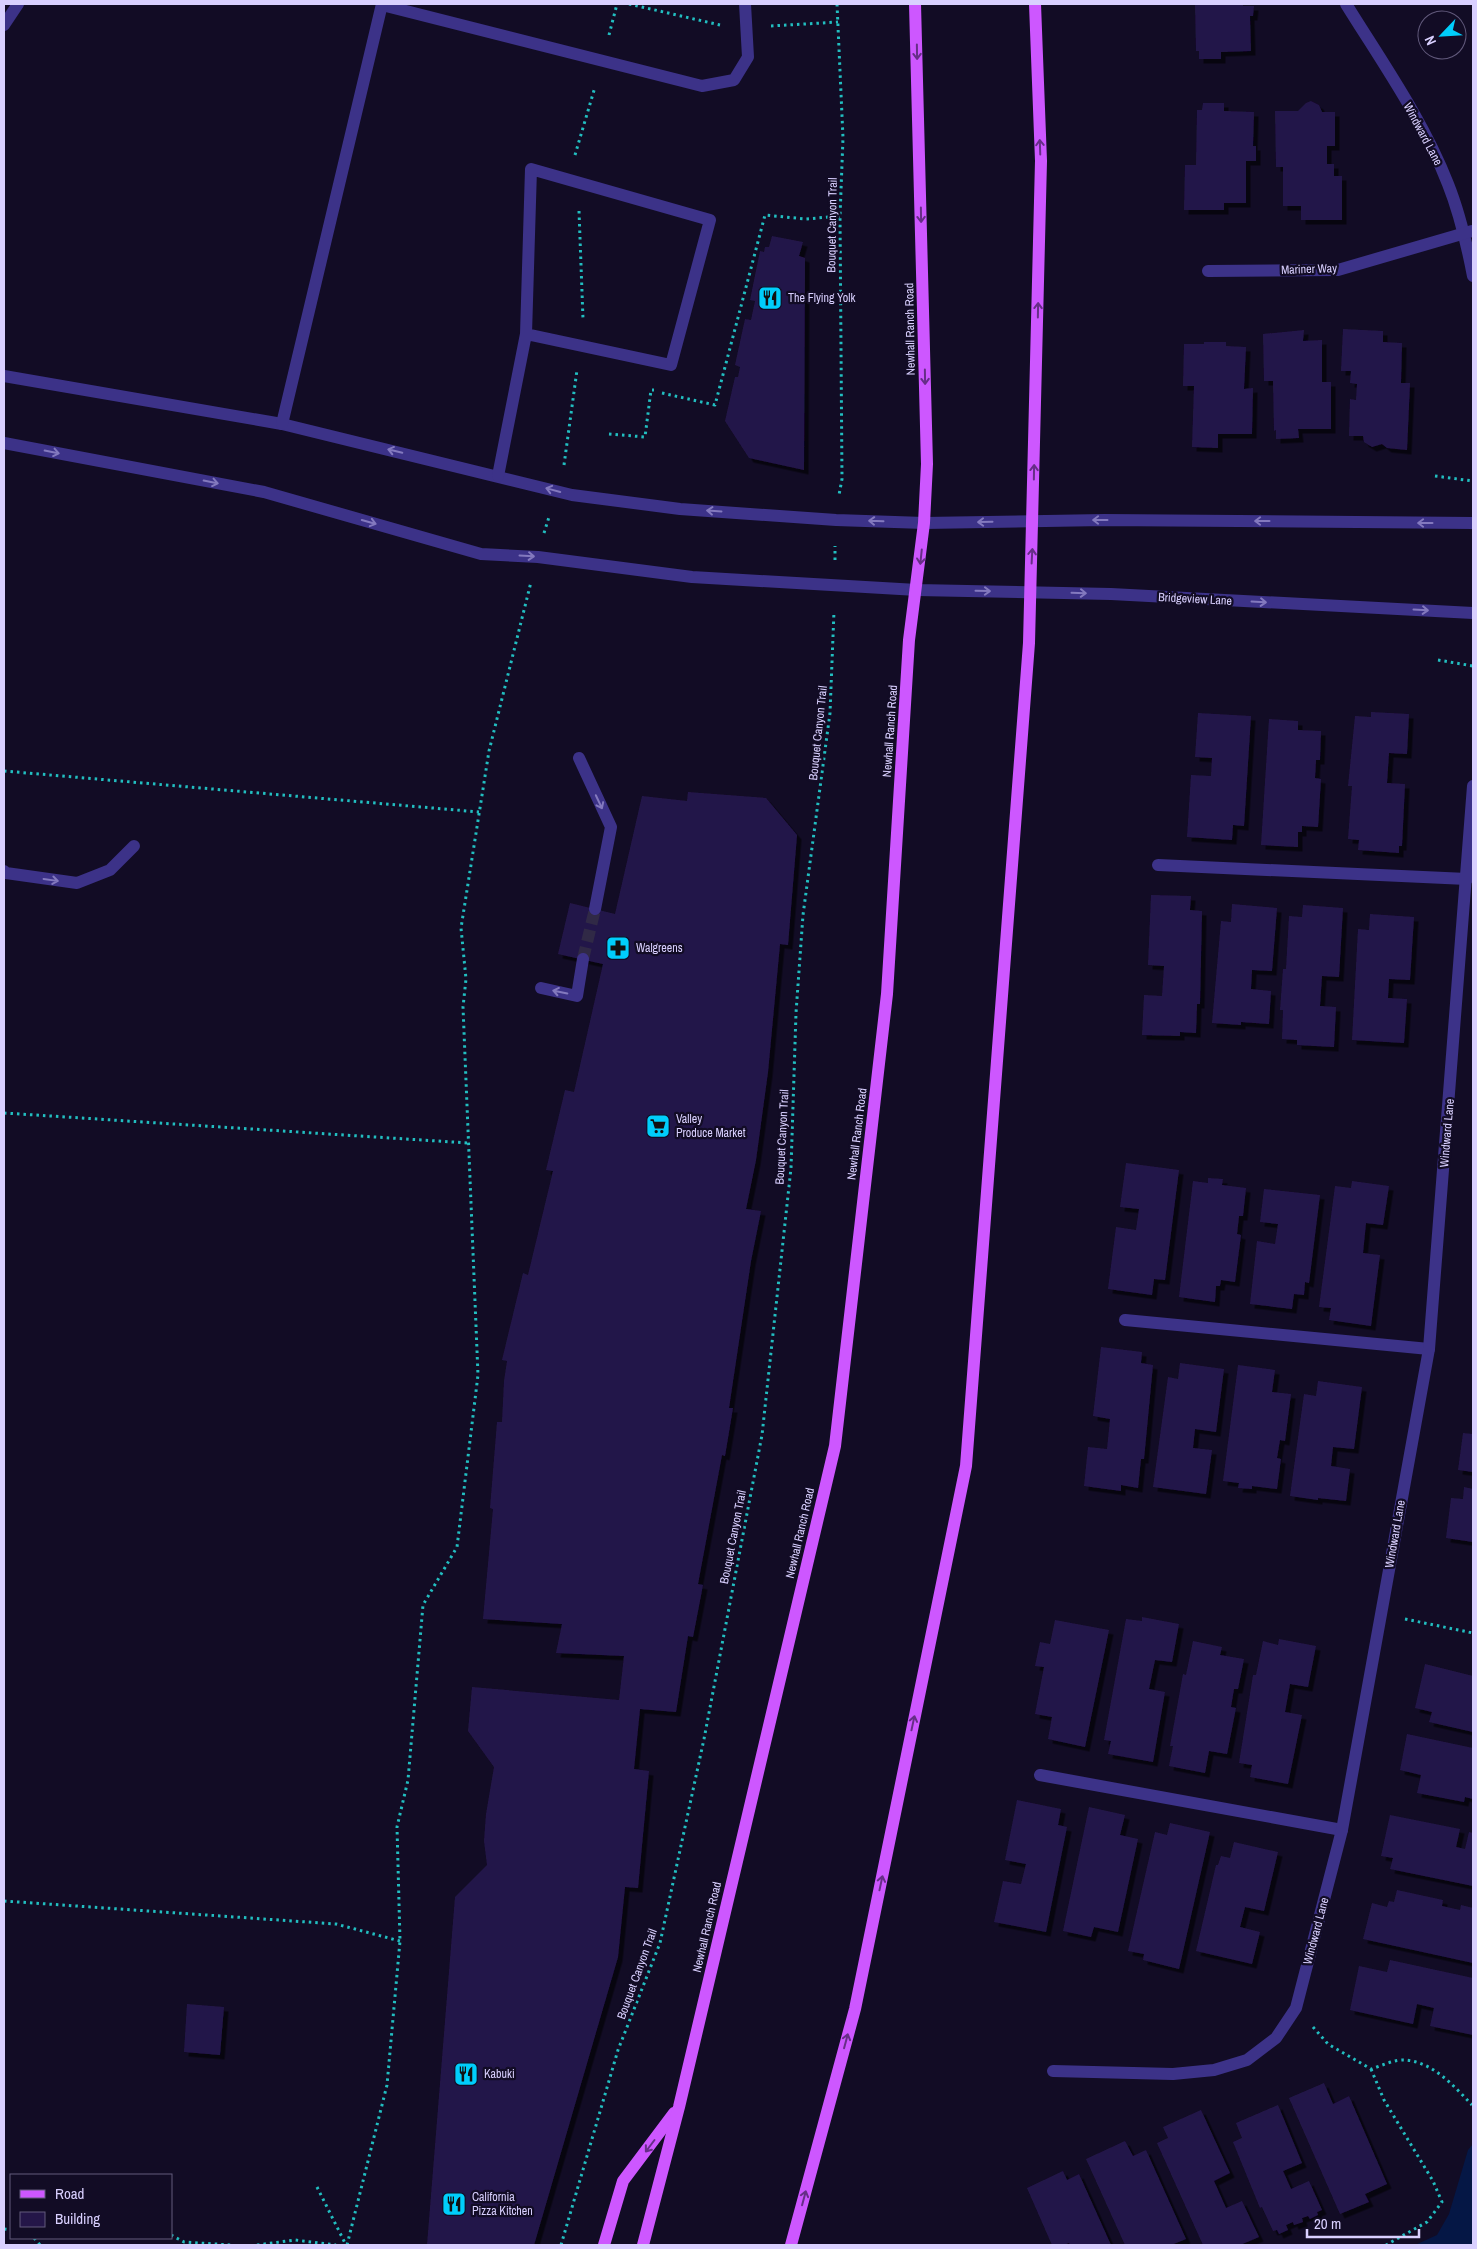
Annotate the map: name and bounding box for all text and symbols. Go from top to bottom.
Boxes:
north arrow [1417,10,1467,60]
text: N [1420,33,1440,48]
one-way arrow [912,44,921,60]
street label: Windward Lane [1400,100,1446,168]
one-way arrow [1036,139,1045,155]
street label: Bouquet Canyon Trail [823,177,841,273]
one-way arrow [916,207,925,223]
street label: Mariner Way [1281,260,1337,278]
street label: Newhall Ranch Road [901,283,919,375]
restaurant icon: The Flying Yolk [757,285,783,311]
place label: The Flying Yolk [788,290,855,306]
one-way arrow [1033,302,1043,318]
one-way arrow [920,369,930,385]
one-way arrow [387,446,403,455]
one-way arrow [43,448,59,458]
one-way arrow [1030,464,1039,480]
one-way arrow [203,478,219,488]
one-way arrow [545,485,561,494]
one-way arrow [706,506,722,516]
one-way arrow [1092,515,1108,525]
one-way arrow [868,516,884,526]
one-way arrow [977,517,993,527]
one-way arrow [1254,517,1270,526]
one-way arrow [360,518,376,527]
one-way arrow [1417,518,1433,528]
one-way arrow [1027,548,1036,564]
one-way arrow [916,549,926,565]
one-way arrow [518,552,534,561]
one-way arrow [974,586,991,596]
one-way arrow [1070,588,1087,598]
street label: Bridgeview Lane [1158,589,1232,609]
one-way arrow [1250,597,1266,606]
one-way arrow [1413,605,1429,614]
street label: Newhall Ranch Road [879,684,901,778]
street label: Bouquet Canyon Trail [805,685,831,781]
one-way arrow [595,794,604,809]
one-way arrow [43,875,59,885]
pharmacy icon: Walgreens [605,935,631,961]
place label: Walgreens [636,940,683,956]
one-way arrow [552,987,568,996]
street label: Newhall Ranch Road [843,1087,871,1181]
street label: Bouquet Canyon Trail [772,1089,792,1185]
street label: Windward Lane [1436,1098,1458,1168]
place label: Valley Produce Market [676,1111,746,1141]
supermarket icon: Valley Produce Market [645,1113,671,1139]
street label: Newhall Ranch Road [782,1486,818,1580]
street label: Bouquet Canyon Trail [716,1489,750,1585]
street label: Windward Lane [1381,1499,1409,1569]
one-way arrow [909,1716,919,1732]
one-way arrow [876,1875,886,1891]
street label: Newhall Ranch Road [689,1880,725,1974]
street label: Windward Lane [1299,1896,1333,1966]
street label: Bouquet Canyon Trail [613,1927,661,2021]
one-way arrow [842,2034,851,2050]
restaurant icon: Kabuki [453,2061,479,2087]
place label: Kabuki [484,2066,515,2082]
one-way arrow [644,2139,655,2152]
legend [10,2174,172,2239]
text: Road [55,2183,84,2204]
place label: California Pizza Kitchen [472,2189,533,2219]
restaurant icon: California Pizza Kitchen [441,2191,467,2217]
one-way arrow [800,2191,809,2207]
scale bar [1307,2206,1420,2238]
text: Building [55,2208,100,2229]
text: 20 m [1314,2213,1341,2234]

